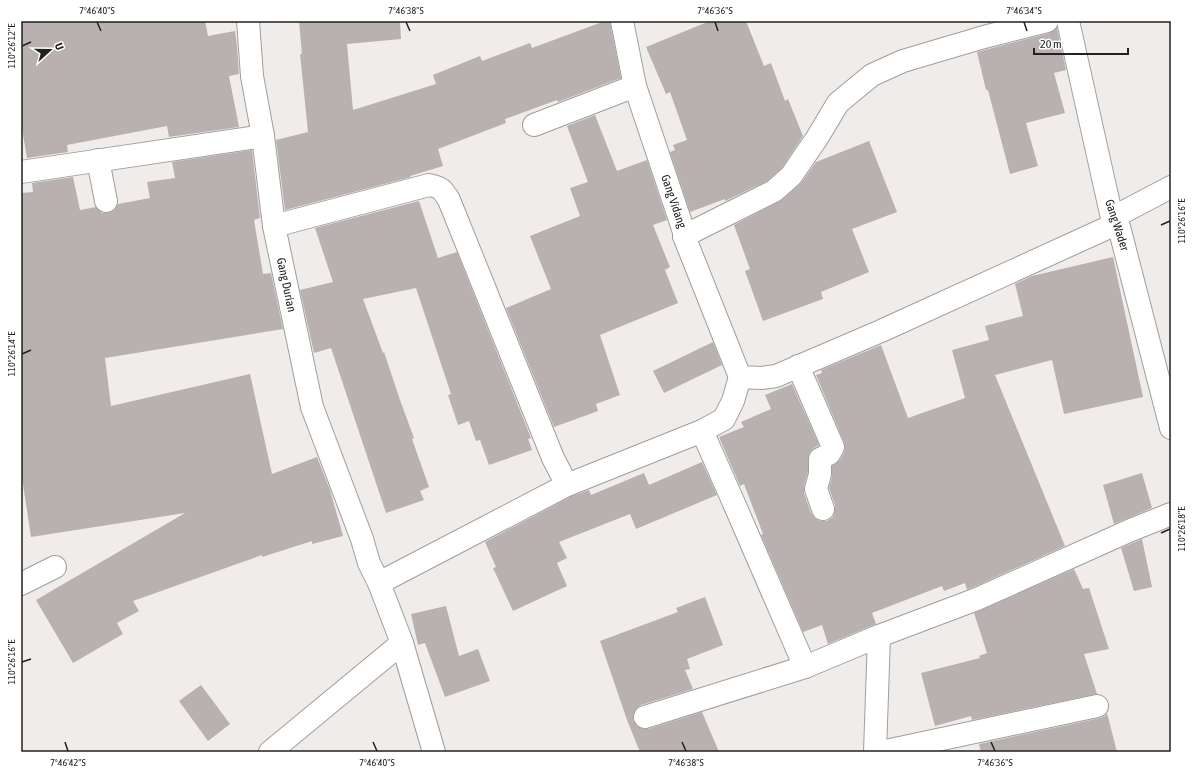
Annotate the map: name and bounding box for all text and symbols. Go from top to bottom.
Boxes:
text: 7°46'40"S [79,5,115,16]
text: 7°46'38"S [388,5,424,16]
text: 7°46'36"S [697,5,733,16]
text: 7°46'34"S [1006,5,1042,16]
text: 110°26'12"E [6,23,17,68]
north arrow [30,30,70,70]
scale bar [1034,30,1128,56]
text: 20 m [1040,37,1062,51]
text: U [53,41,66,52]
street label: Gang Vidang [658,173,689,231]
street label: Gang Wader [1102,198,1132,253]
text: 110°26'16"E [1176,198,1187,243]
street label: Gang Durian [274,257,299,313]
text: 110°26'14"E [6,331,17,376]
text: 110°26'18"E [1176,506,1187,551]
text: 110°26'16"E [6,639,17,684]
text: 7°46'42"S [50,757,86,768]
text: 7°46'40"S [359,757,395,768]
text: 7°46'38"S [668,757,704,768]
text: 7°46'36"S [977,757,1013,768]

